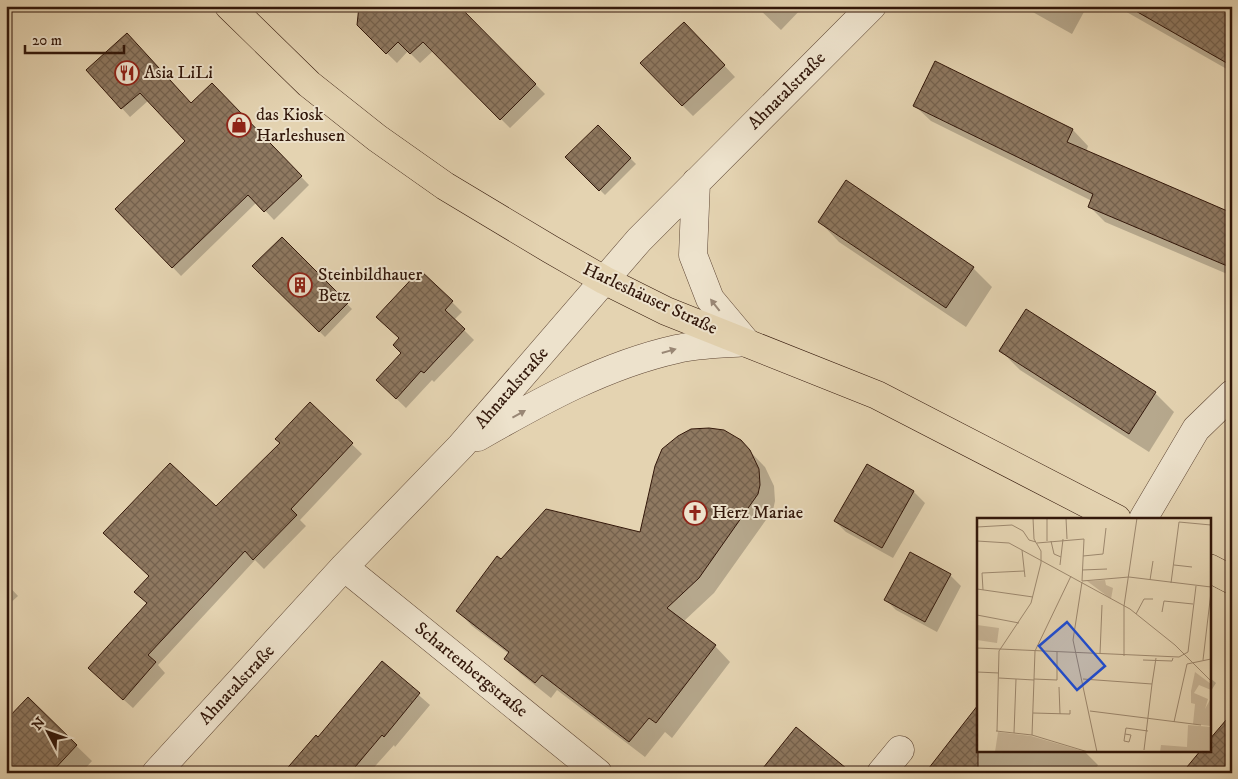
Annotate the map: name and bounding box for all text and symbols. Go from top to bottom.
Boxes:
scale bar [25,22,124,54]
text: 20 m [32,31,62,50]
street label: Ahnatalstraße [743,47,831,135]
restaurant icon: Asia LiLi [114,60,140,86]
place label: Asia LiLi [144,62,213,84]
place label: das Kiosk Harleshusen [256,104,346,147]
shop icon: das Kiosk Harleshusen [226,112,252,138]
street label: Harleshäuser Straße [579,258,721,340]
place label: Steinbildhauer Betz [318,264,422,307]
building icon: Steinbildhauer Betz [287,272,313,298]
one-way arrow [710,298,720,312]
street label: Ahnatalstraße [470,343,554,433]
one-way arrow [661,347,676,355]
one-way arrow [513,409,526,418]
church icon: Herz Mariae [682,500,708,526]
place label: Herz Mariae [712,502,803,524]
inset map [977,518,1210,752]
street label: Schartenbergstraße [410,618,532,722]
street label: Ahnatalstraße [194,640,280,730]
north arrow [22,706,72,756]
text: N [28,714,50,734]

